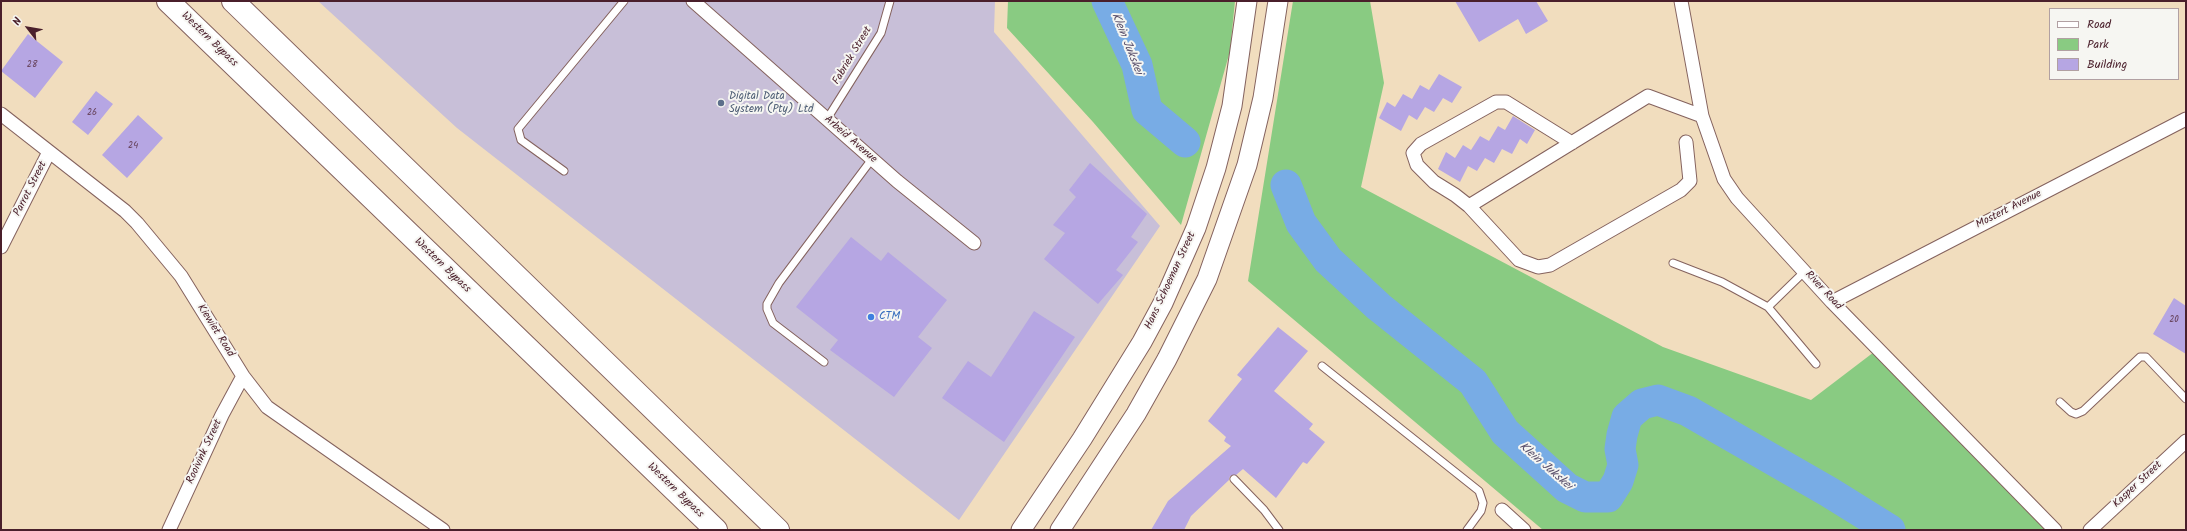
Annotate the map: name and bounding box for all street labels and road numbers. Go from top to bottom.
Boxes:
street label: Western Bypass [178,10,240,70]
street label: Fabriek Street [831,25,875,87]
street label: Arbeid Avenue [821,113,879,167]
street label: Parrot Street [12,159,50,219]
street label: Mostert Avenue [1974,188,2044,232]
street label: Hans Schoeman Street [1143,230,1199,332]
street label: Western Bypass [411,236,473,296]
street label: River Road [1802,269,1844,313]
street label: Kiewiet Road [194,302,236,360]
street label: Rooivink Street [184,418,226,486]
street label: Kasper Street [2111,459,2165,511]
street label: Western Bypass [644,461,706,521]

